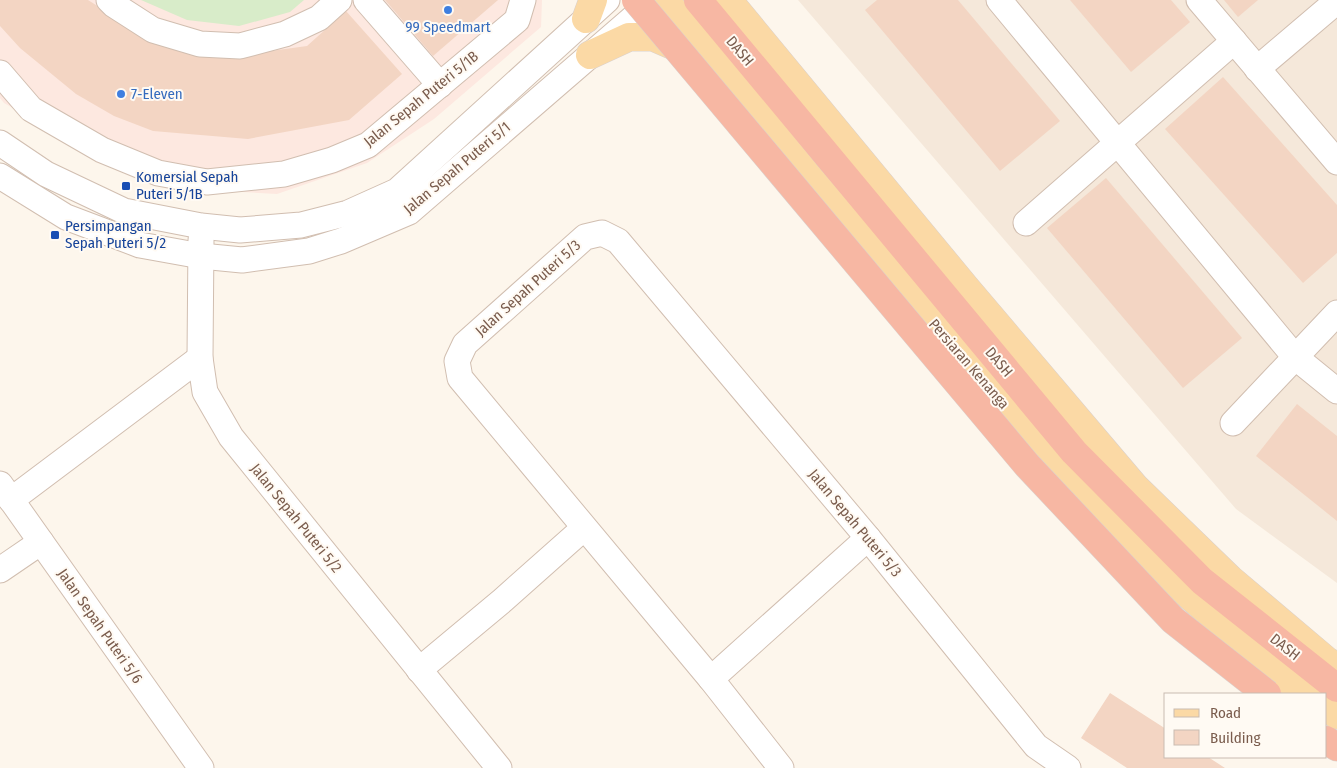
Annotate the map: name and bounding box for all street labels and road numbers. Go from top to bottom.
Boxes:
street label: DASH [722,33,758,69]
street label: Jalan Sepah Puteri 5/1B [360,47,482,151]
street label: Jalan Sepah Puteri 5/1 [400,118,514,218]
street label: Jalan Sepah Puteri 5/3 [472,236,584,340]
street label: Persiaran Kenanga [925,315,1013,413]
street label: DASH [981,344,1017,380]
street label: Jalan Sepah Puteri 5/2 [247,460,346,576]
street label: Jalan Sepah Puteri 5/3 [805,465,906,581]
street label: Jalan Sepah Puteri 5/6 [54,565,146,687]
street label: DASH [1266,630,1304,664]

